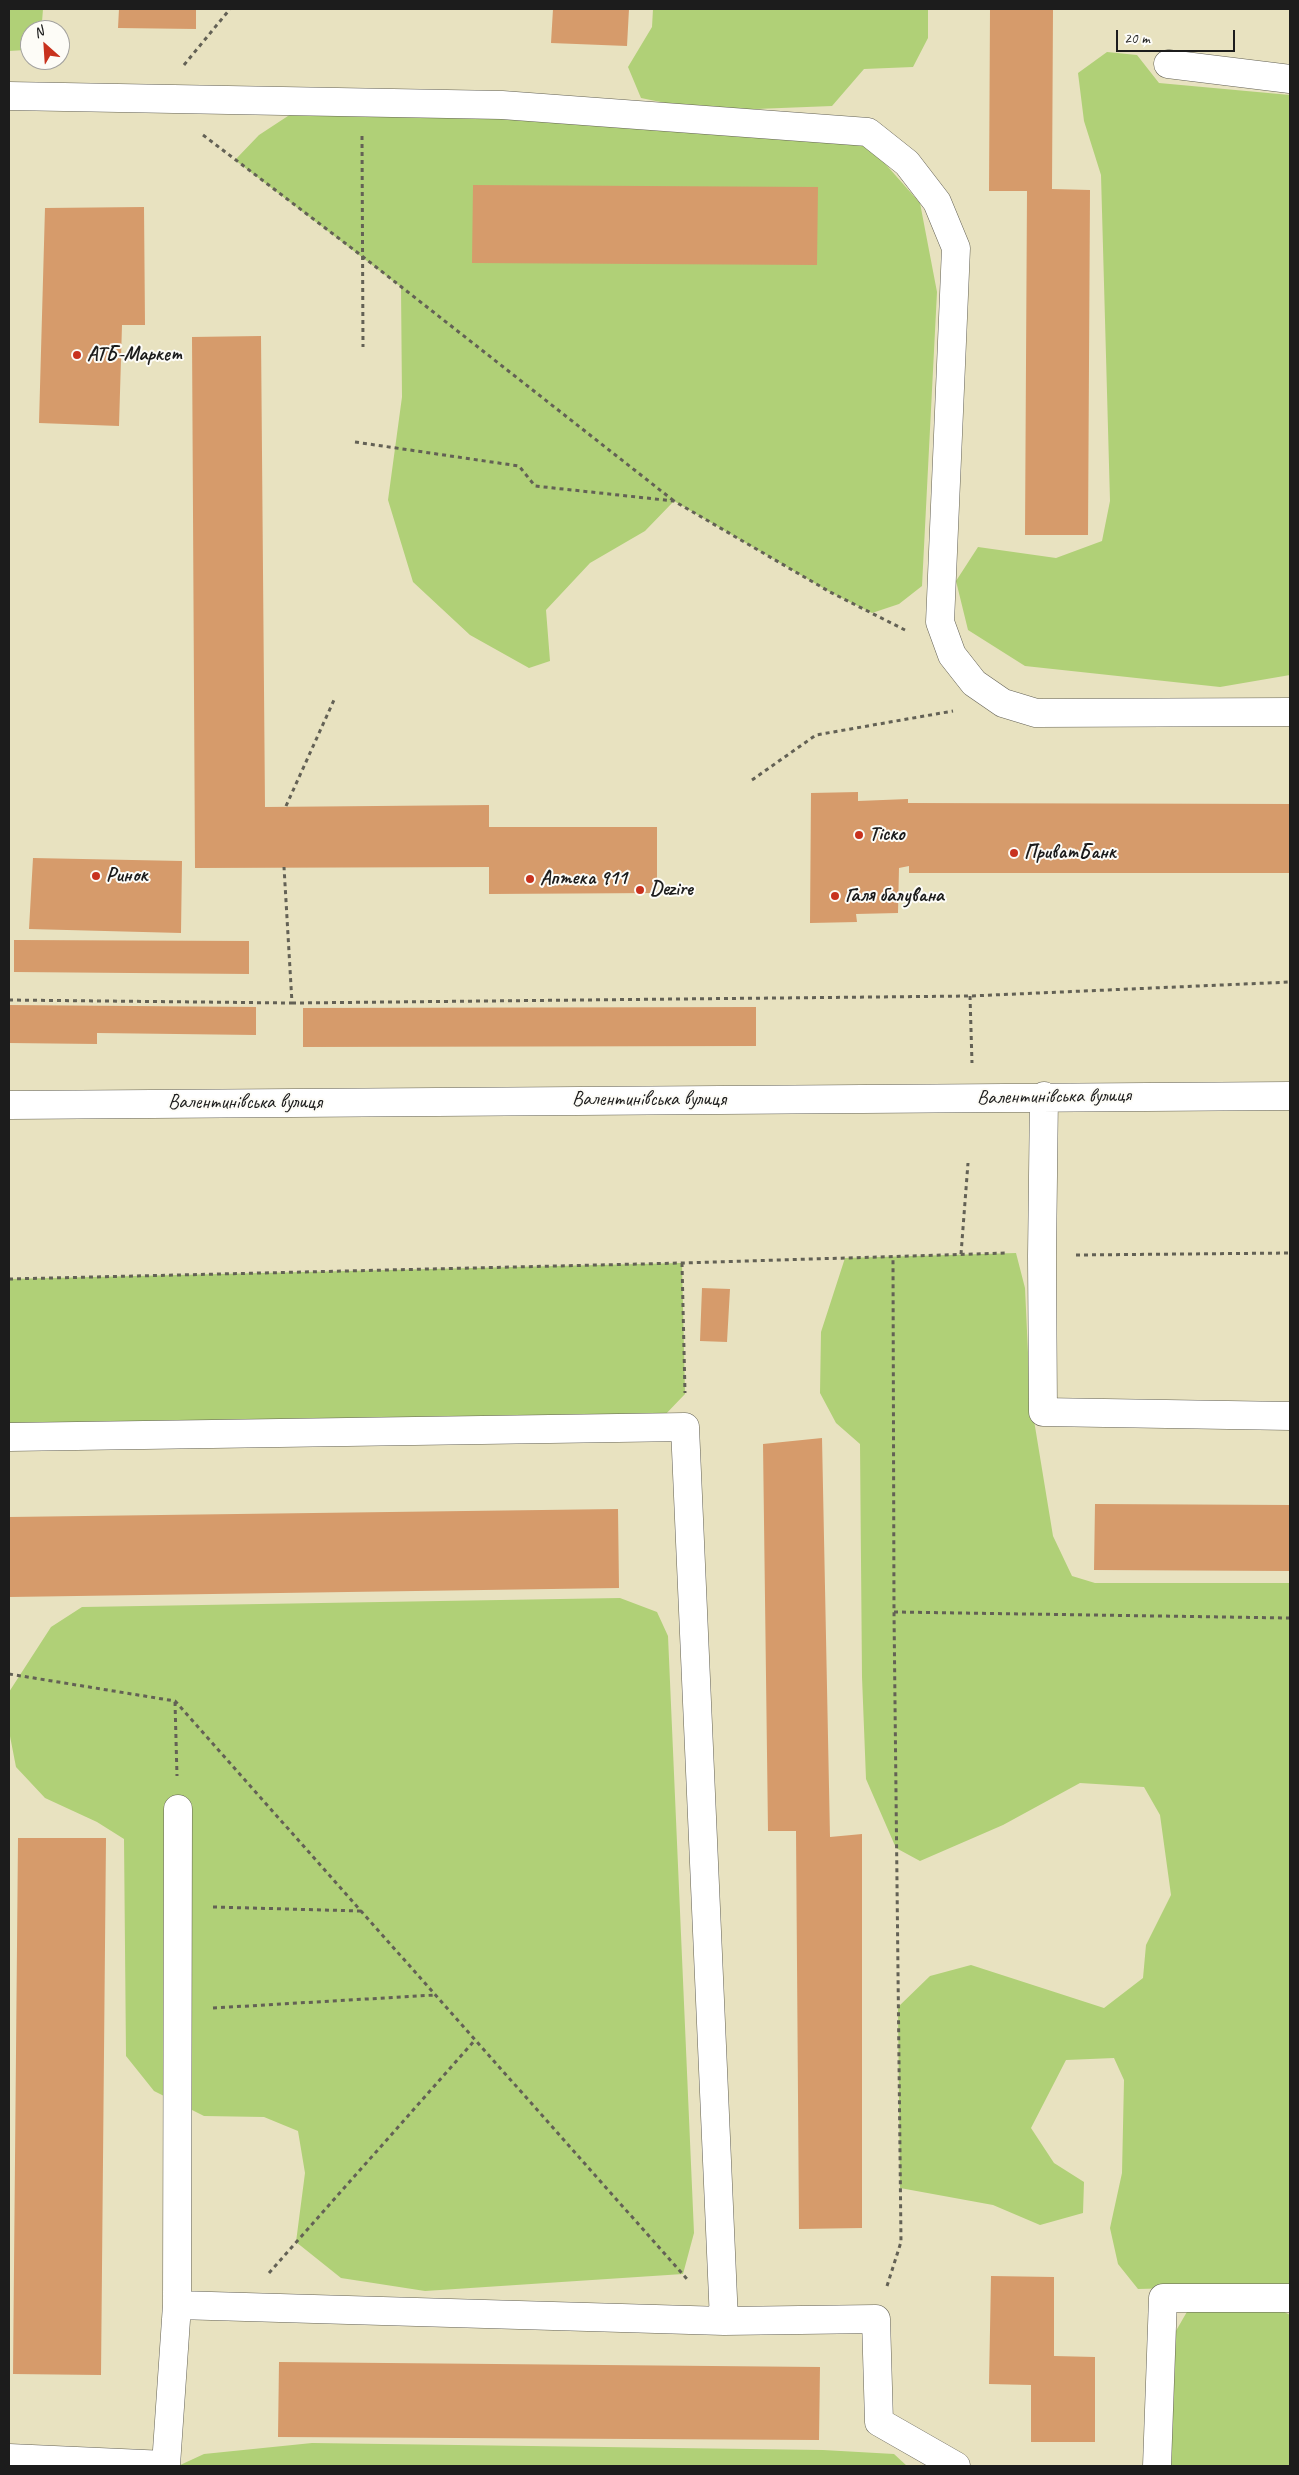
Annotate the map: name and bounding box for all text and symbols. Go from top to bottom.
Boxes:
north arrow [20,20,70,70]
scale bar [1119,20,1238,52]
text: N [31,22,46,42]
text: 20 m [1124,29,1150,48]
place label: АТБ-Маркет [87,343,182,367]
marker: АТБ-Маркет [71,349,83,361]
place label: Тіско [869,823,904,847]
marker: Тіско [853,829,865,841]
place label: ПриватБанк [1024,841,1116,865]
marker: ПриватБанк [1008,847,1020,859]
place label: Ринок [106,864,148,888]
place label: Аптека 911 [540,867,627,891]
marker: Ринок [90,870,102,882]
marker: Аптека 911 [524,873,536,885]
place label: Dezire [650,878,693,902]
marker: Dezire [634,884,646,896]
place label: Галя балувана [845,884,944,908]
marker: Галя балувана [829,890,841,902]
street label: Валентинівська вулиця [977,1084,1131,1110]
street label: Валентинівська вулиця [572,1088,726,1112]
street label: Валентинівська вулиця [168,1091,322,1115]

